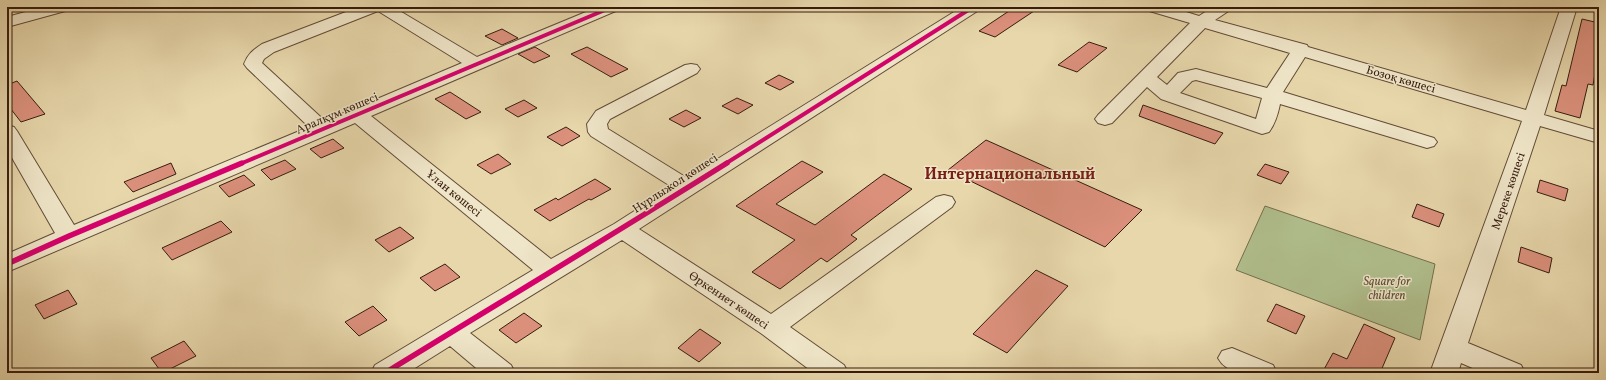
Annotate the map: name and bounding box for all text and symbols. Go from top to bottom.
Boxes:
street label: Бозоқ көшесі [1364,62,1438,98]
street label: Аралқұм көшесі [294,89,381,139]
street label: Нұрлыжол көшесі [630,150,722,217]
street label: Мереке көшесі [1488,150,1530,232]
district label: Интернациональный [925,164,1095,186]
street label: Ұлан көшесі [422,166,485,221]
street label: Өркениет көшесі [685,268,772,334]
park label: Square for children [1364,274,1411,304]

